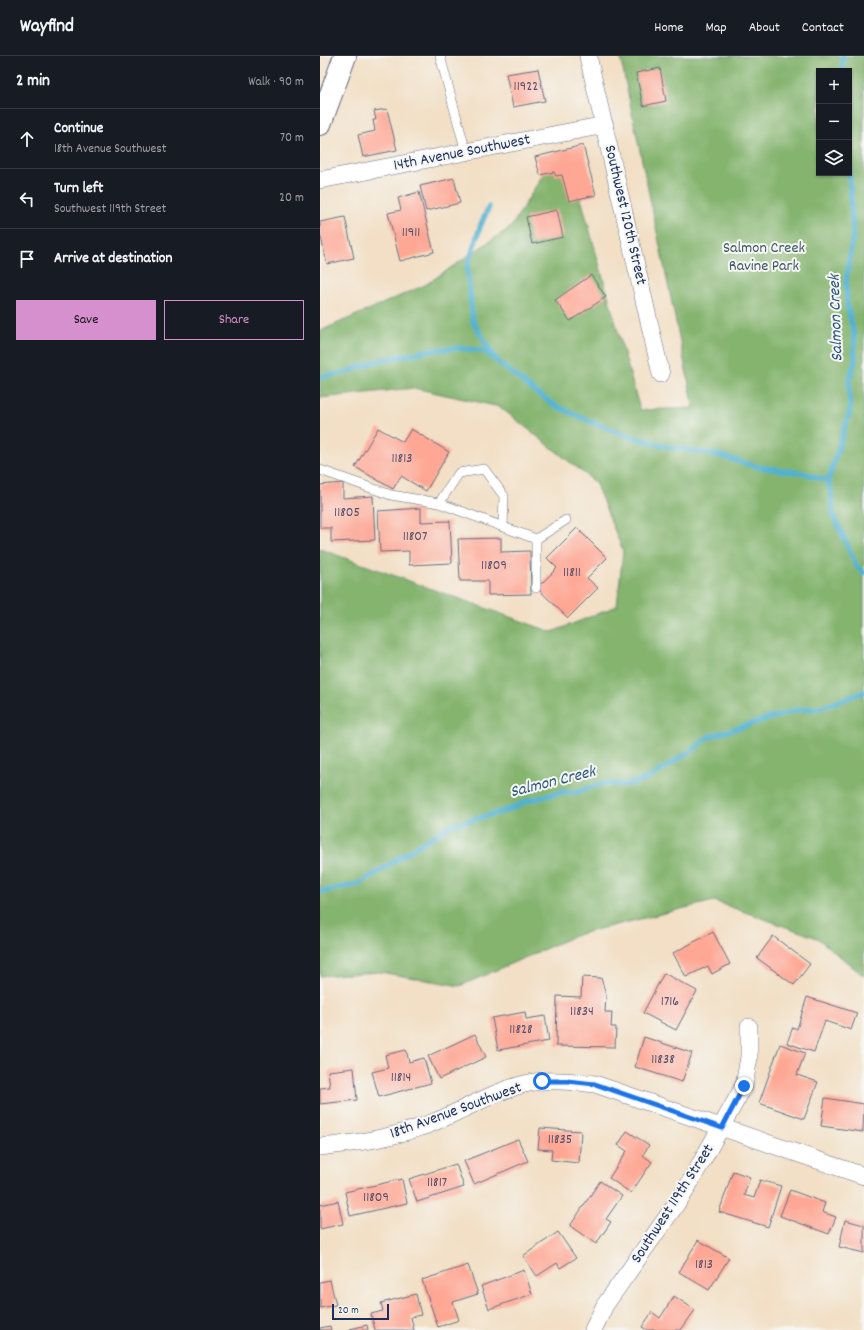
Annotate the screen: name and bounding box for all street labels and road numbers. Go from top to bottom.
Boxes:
street label: 14th Avenue Southwest [392,128,532,178]
street label: Southwest 120th Street [598,143,652,287]
street label: 18th Avenue Southwest [387,1076,525,1145]
street label: Southwest 119th Street [626,1140,720,1268]

